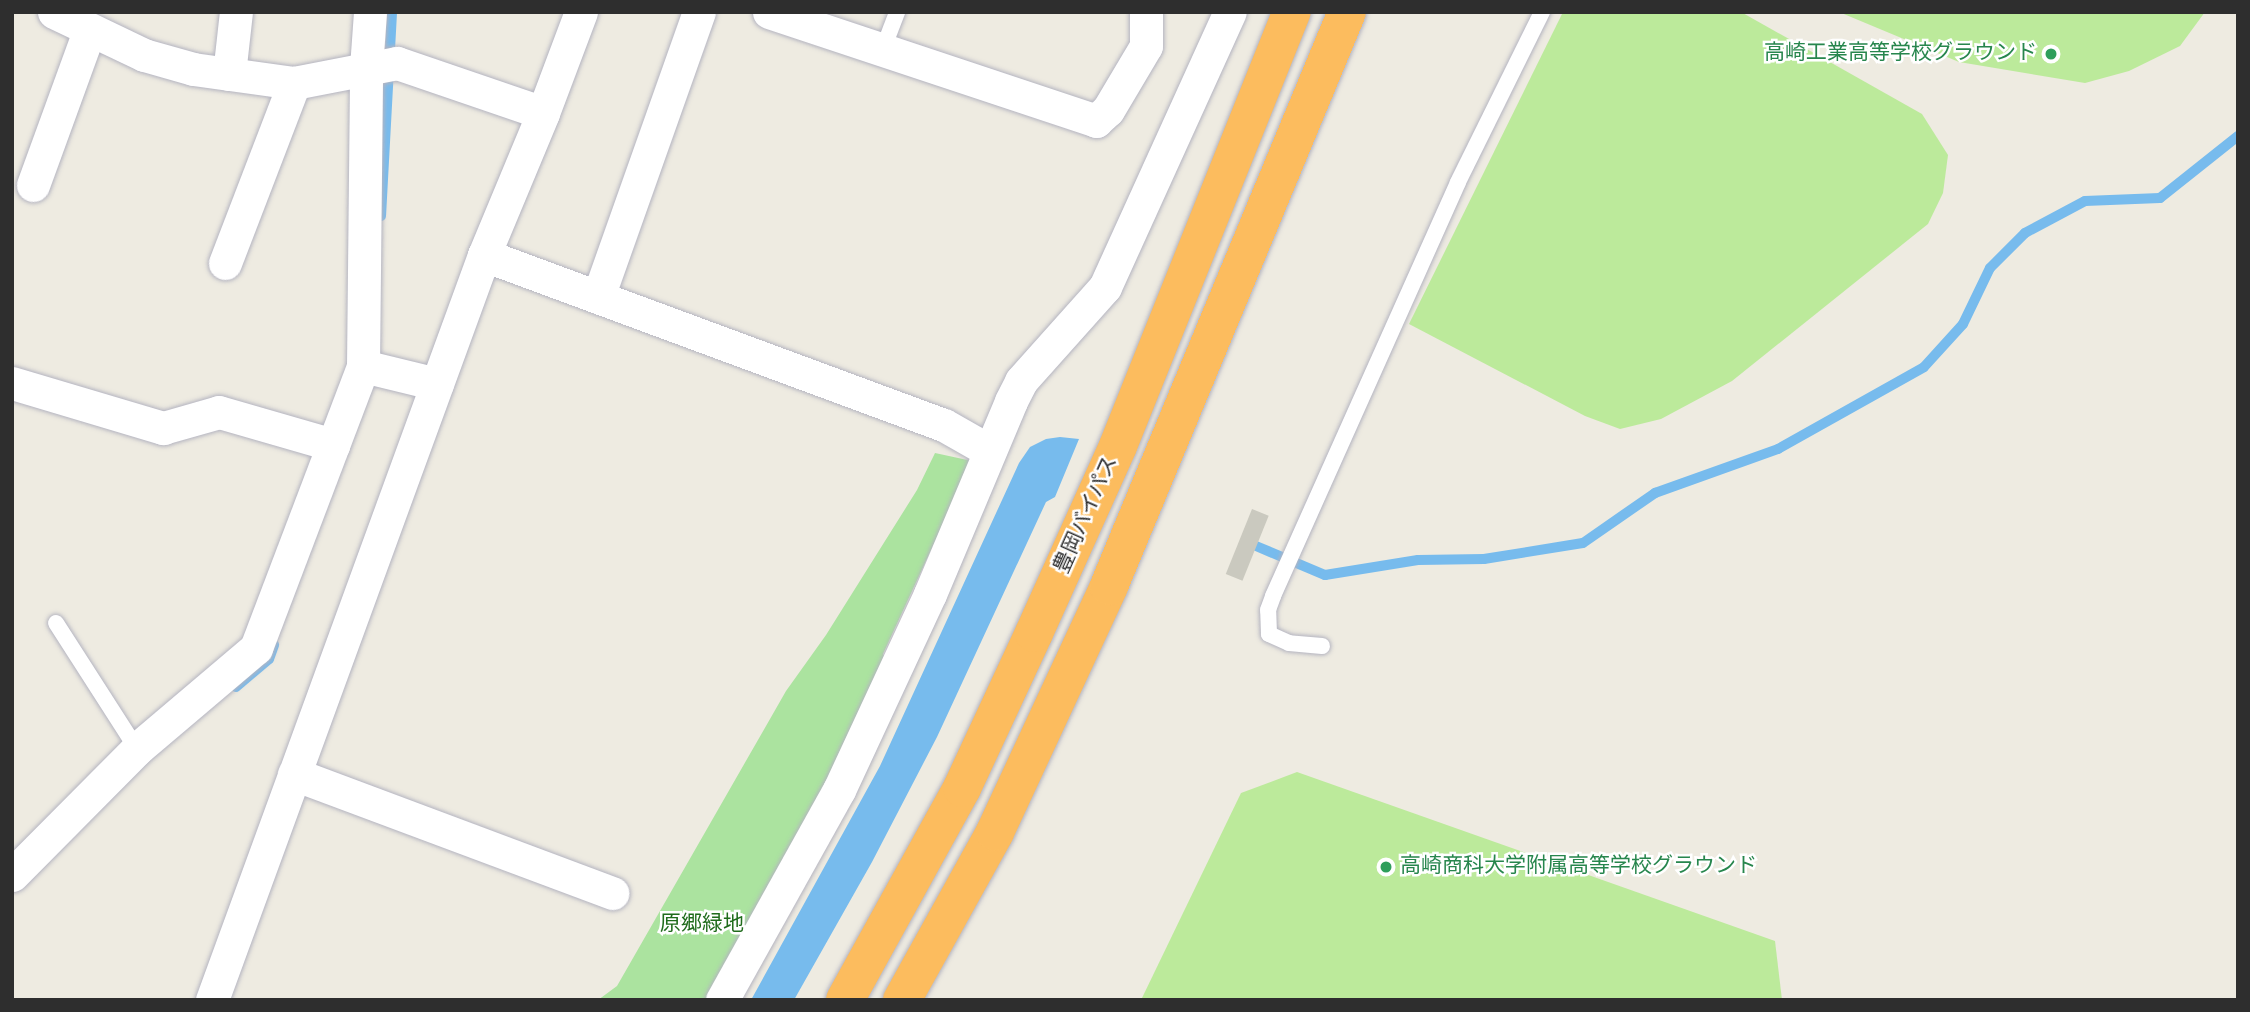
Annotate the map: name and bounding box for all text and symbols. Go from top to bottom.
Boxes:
place label: 高崎工業高等学校グラウンド [1764,41,2037,67]
marker: 高崎工業高等学校グラウンド [2043,46,2059,62]
street label: 豊岡バイパス [1050,452,1124,578]
place label: 高崎商科大学附属高等学校グラウンド [1400,854,1757,880]
marker: 高崎商科大学附属高等学校グラウンド [1378,859,1394,875]
park label: 原郷緑地 [660,912,744,938]

